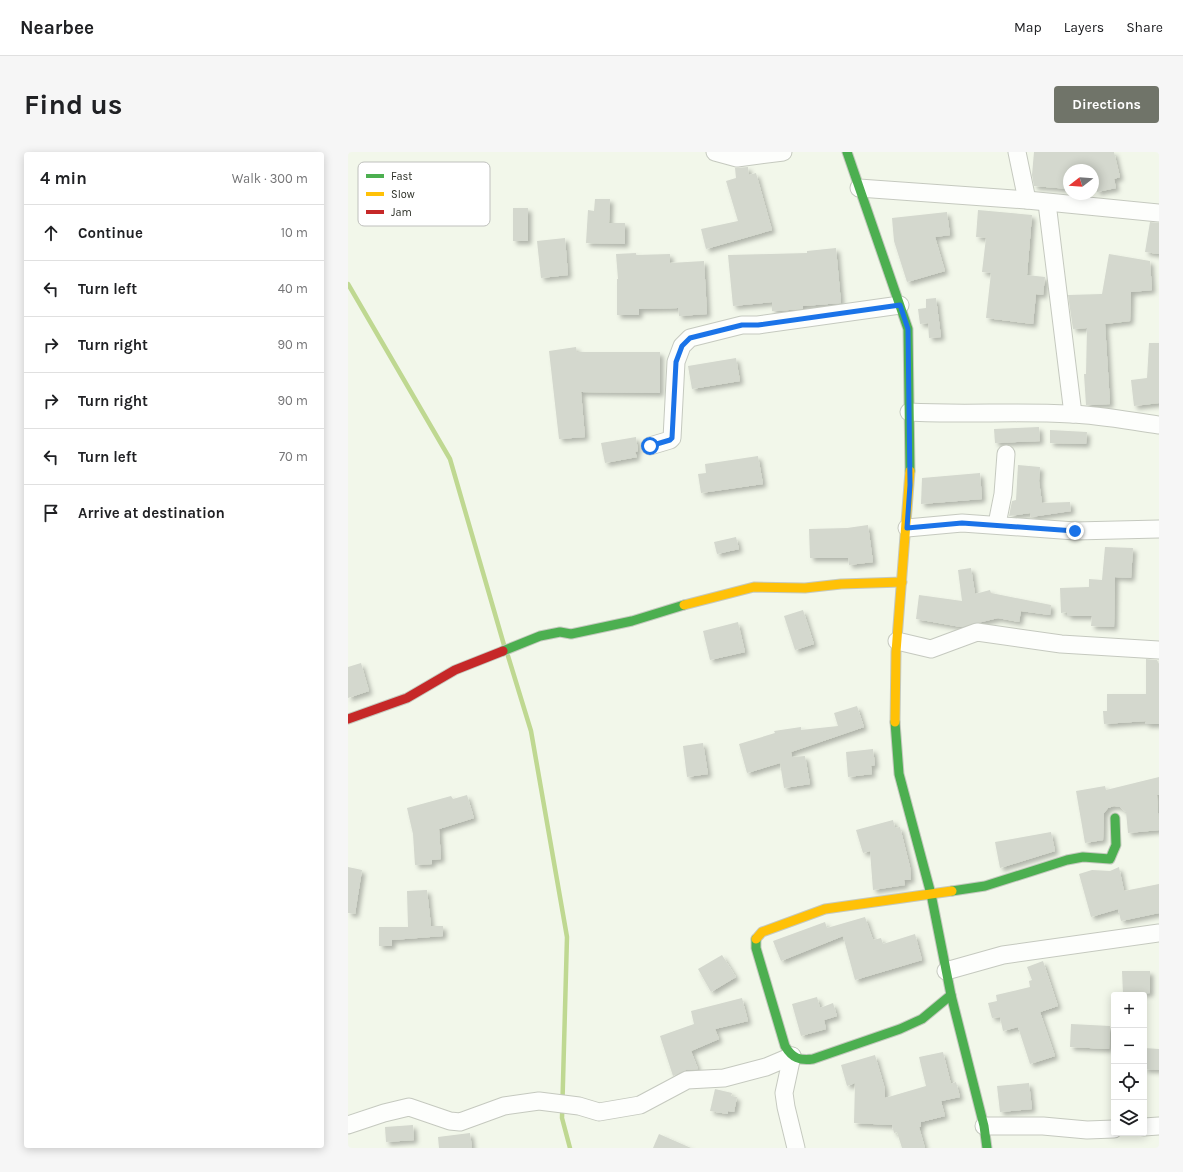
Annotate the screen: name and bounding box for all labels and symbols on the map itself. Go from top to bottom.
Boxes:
legend [358,162,490,226]
north arrow [1063,164,1099,200]
text: Fast [391,170,412,183]
text: Slow [391,188,415,201]
text: Jam [391,206,412,219]
route start [641,437,659,455]
route end [1066,522,1084,540]

